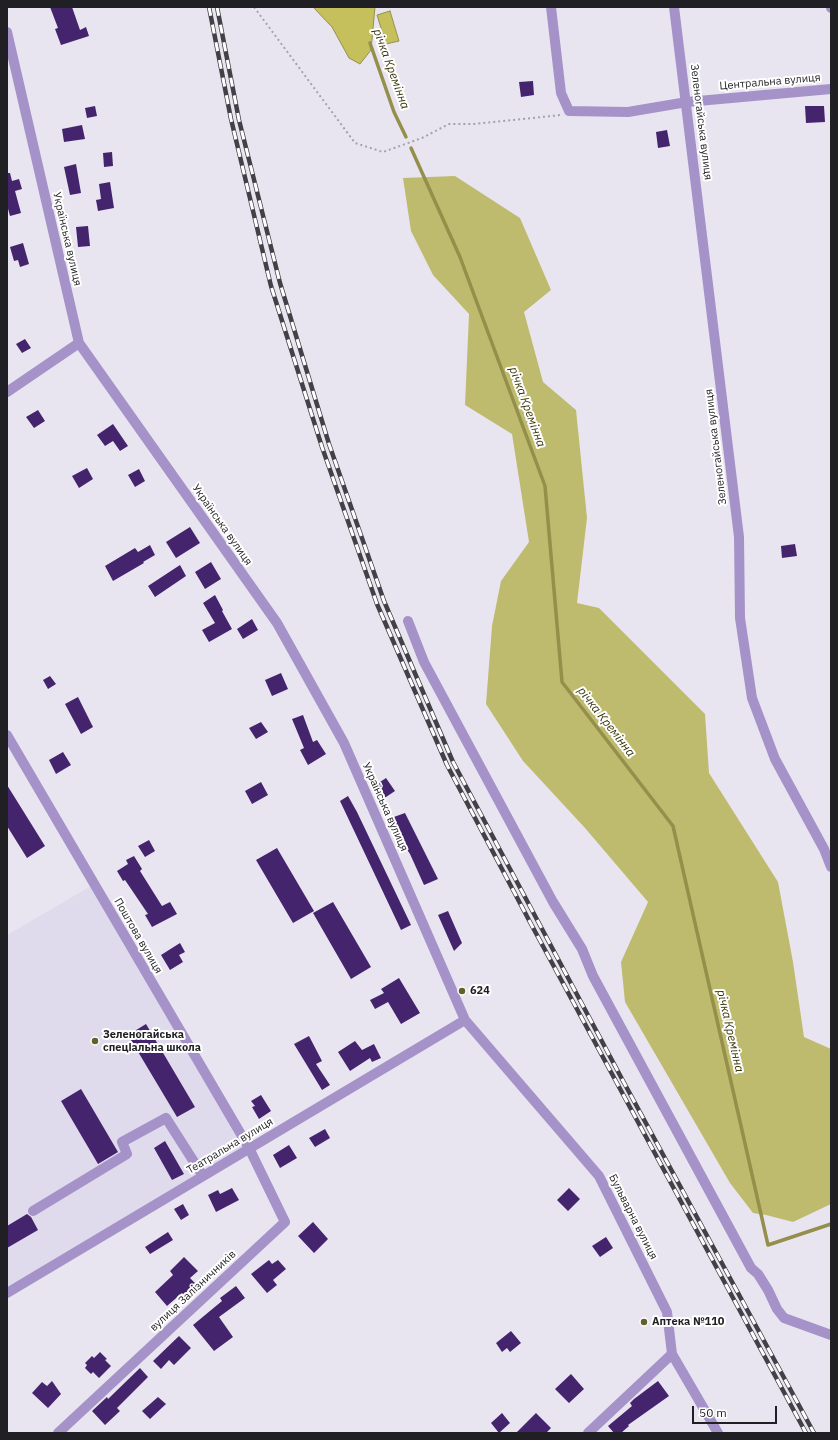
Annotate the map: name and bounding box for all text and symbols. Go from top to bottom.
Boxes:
water label: річка Кремінна [370,27,412,111]
street label: Зеленогайська вулиця [687,63,715,181]
street label: Центральна вулиця [719,71,821,93]
street label: Українська вулиця [50,191,84,287]
water label: річка Кремінна [506,365,548,449]
street label: Зеленогайська вулиця [702,388,730,506]
street label: Українська вулиця [189,482,255,568]
water label: річка Кремінна [574,684,638,760]
street label: Українська вулиця [359,761,411,853]
street label: Поштова вулиця [111,896,165,976]
place label: 624 [470,984,490,998]
marker: 624 [457,986,467,996]
water label: річка Кремінна [713,988,747,1074]
place label: Зеленогайська спеціальна школа [103,1028,201,1054]
marker: Зеленогайська спеціальна школа [90,1036,100,1046]
street label: Театральна вулиця [184,1115,276,1177]
street label: Бульварна вулиця [606,1172,660,1262]
street label: вулиця Залізничників [147,1248,239,1334]
place label: Аптека №110 [652,1315,724,1329]
marker: Аптека №110 [639,1317,649,1327]
scale bar [694,1398,779,1424]
text: 50 m [699,1405,727,1420]

